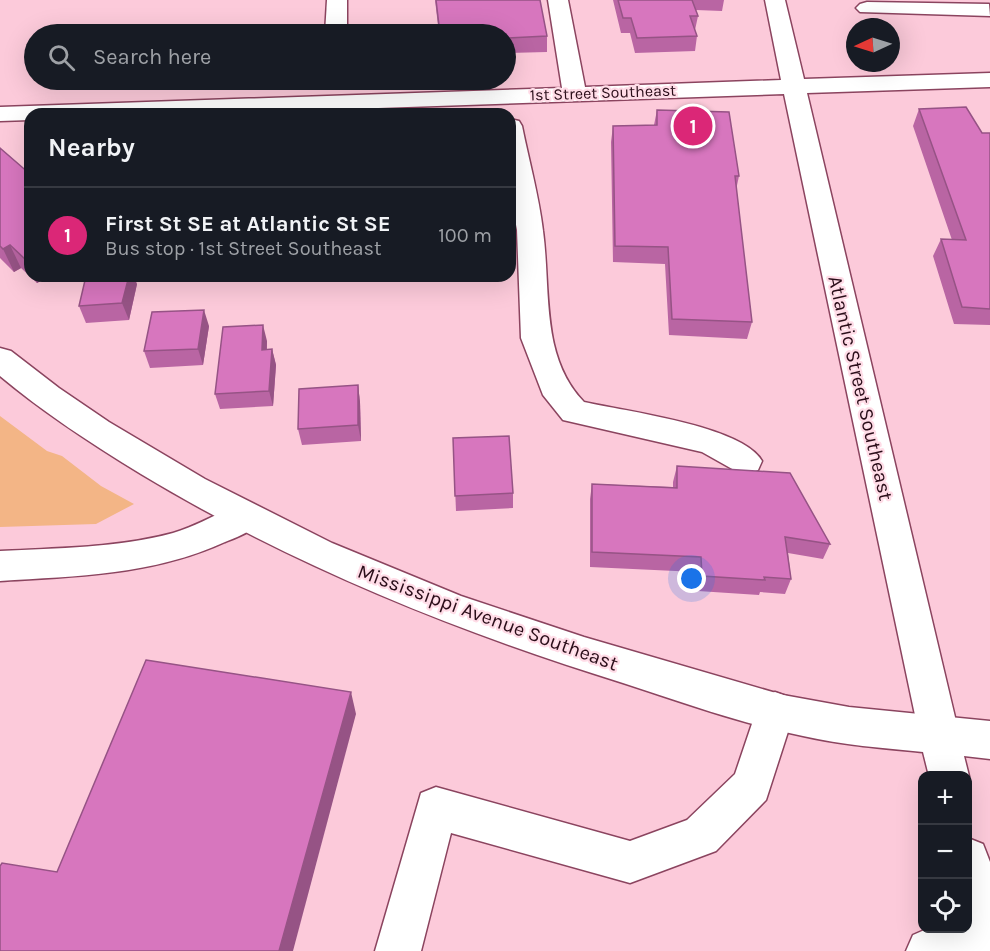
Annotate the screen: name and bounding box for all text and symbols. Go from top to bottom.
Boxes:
north arrow [846,18,900,72]
search box [24,24,516,90]
icon: search [45,41,78,74]
text: Search here [93,44,211,70]
street label: 1st Street Southeast [529,80,677,105]
pin: 1 [674,104,712,148]
text: Nearby [48,132,135,163]
text: First St SE at Atlantic St SE [105,211,391,237]
text: 1 [64,224,71,247]
text: 100 m [438,224,492,247]
text: Bus stop · 1st Street Southeast [105,237,382,260]
street label: Atlantic Street Southeast [823,274,898,503]
street label: Mississippi Avenue Southeast [354,560,622,676]
your location [677,564,706,593]
map controls [918,771,972,933]
button: + [918,771,972,825]
button: − [918,825,972,879]
button: locate [918,879,972,933]

